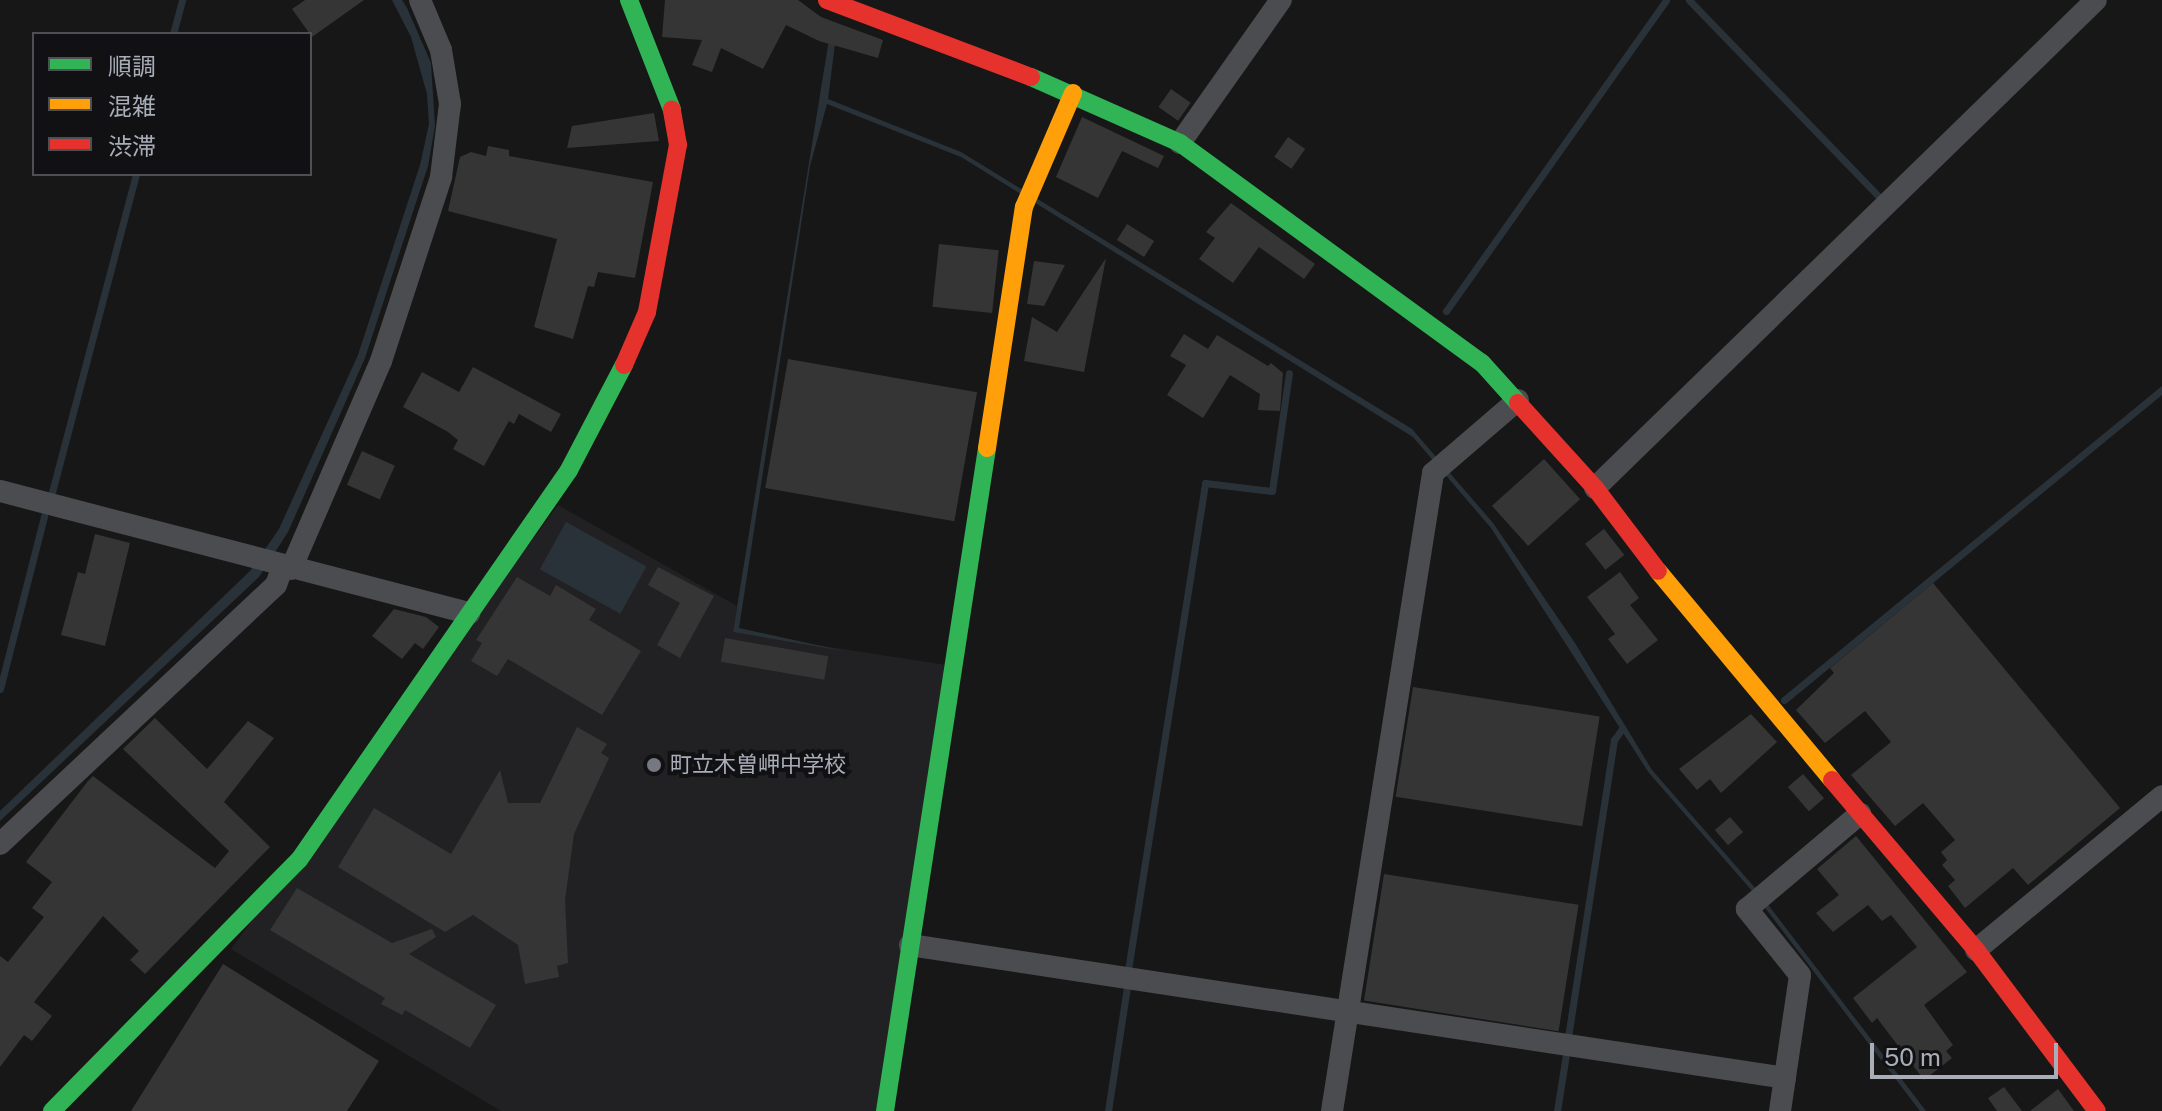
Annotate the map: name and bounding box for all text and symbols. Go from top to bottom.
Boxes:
legend [32,32,312,176]
text: 順調 [108,52,156,80]
text: 混雑 [108,92,156,120]
text: 渋滞 [108,132,156,160]
place label: 町立木曽岬中学校 [670,752,846,778]
marker: 町立木曽岬中学校 [645,756,663,774]
scale bar [1874,1027,2062,1077]
text: 50 m [1884,1043,1941,1071]

